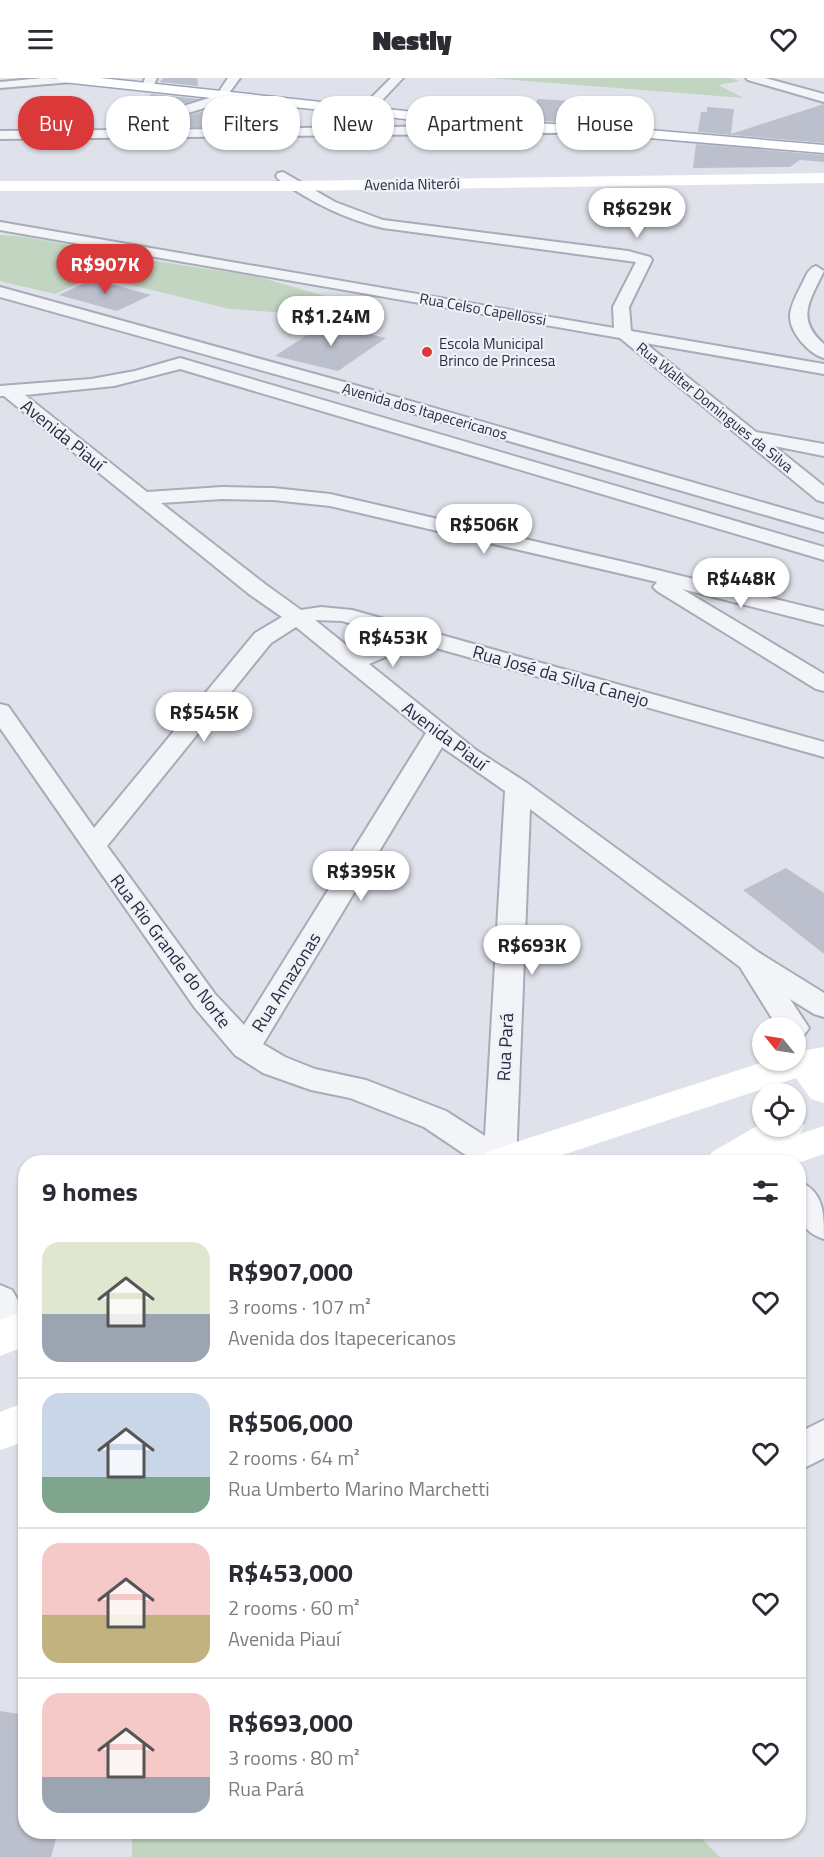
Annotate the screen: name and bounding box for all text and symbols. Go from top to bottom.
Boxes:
text: Nestly [372,19,452,60]
icon: menu [24,23,57,56]
icon: heart [767,23,800,56]
chip: Buy [18,96,94,150]
chip: Rent [106,96,190,150]
chip: Filters [202,96,300,150]
chip: New [312,96,394,150]
chip: Apartment [406,96,544,150]
chip: House [556,96,654,150]
street label: Avenida Niterói [364,172,460,196]
pin: R$629K [588,188,686,239]
text: R$629K [602,192,672,223]
pin: R$907K [56,244,154,295]
text: R$907K [70,248,140,279]
street label: Rua Celso Capellossi [418,287,548,331]
pin: R$1.24M [276,296,386,347]
text: R$1.24M [291,300,371,331]
place label: Escola Municipal Brinco de Princesa [439,332,556,372]
street label: Rua Walter Domingues da Silva [631,336,799,478]
marker: Escola Municipal Brinco de Princesa [420,345,434,359]
street label: Avenida dos Itapecericanos [340,376,510,446]
street label: Avenida Piauí [15,393,112,479]
pin: R$506K [435,504,533,555]
text: R$506K [449,508,519,539]
pin: R$448K [692,558,790,609]
text: R$448K [706,562,776,593]
pin: R$453K [344,617,442,668]
text: R$453K [358,621,428,652]
street label: Rua José da Silva Canejo [470,638,652,714]
pin: R$545K [155,692,253,743]
street label: Avenida Piauí [396,695,495,778]
text: R$545K [169,696,239,727]
pin: R$395K [312,851,410,902]
text: R$395K [326,855,396,886]
street label: Rua Rio Grande do Norte [104,868,238,1034]
pin: R$693K [483,925,581,976]
street label: Rua Amazonas [245,927,327,1037]
text: R$693K [497,929,567,960]
street label: Rua Pará [490,1012,520,1082]
north arrow [752,1017,806,1071]
map controls [752,1017,806,1137]
button: locate [752,1083,806,1137]
text: 9 homes [42,1172,138,1211]
icon: filters [749,1175,782,1208]
text: R$907,000 [228,1252,353,1291]
icon: home [90,1266,162,1338]
icon: heart [749,1286,782,1319]
text: 3 rooms · 107 m² [228,1291,371,1322]
text: Avenida dos Itapecericanos [228,1322,456,1353]
text: R$506,000 [228,1403,353,1442]
icon: home [90,1417,162,1489]
icon: heart [749,1437,782,1470]
text: 2 rooms · 64 m² [228,1442,360,1473]
text: Rua Umberto Marino Marchetti [228,1473,490,1504]
text: R$453,000 [228,1553,353,1592]
icon: home [90,1567,162,1639]
icon: heart [749,1587,782,1620]
text: 2 rooms · 60 m² [228,1592,360,1623]
text: Avenida Piauí [228,1623,340,1654]
text: R$693,000 [228,1703,353,1742]
icon: home [90,1717,162,1789]
icon: heart [749,1737,782,1770]
text: 3 rooms · 80 m² [228,1742,360,1773]
text: Rua Pará [228,1773,304,1804]

